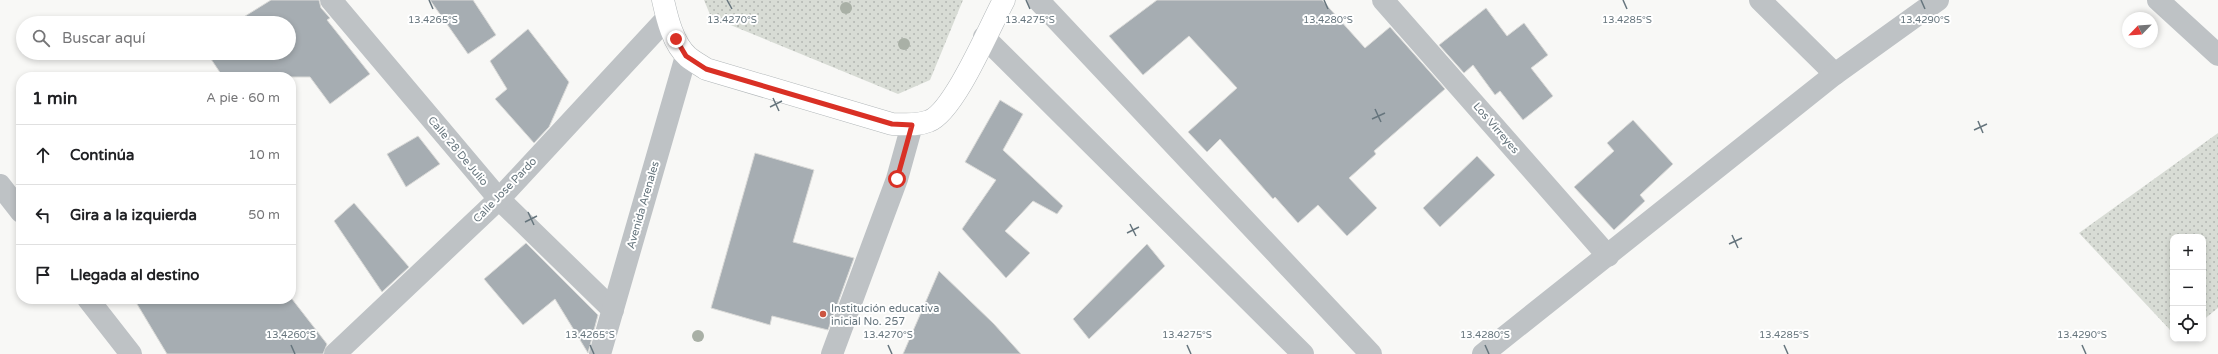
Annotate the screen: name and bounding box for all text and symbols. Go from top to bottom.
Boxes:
north arrow [2122,12,2158,48]
text: 13.4265°S [408,14,458,26]
text: 13.4270°S [707,14,757,26]
text: 13.4275°S [1005,14,1055,26]
text: 13.4280°S [1303,14,1353,26]
text: 13.4285°S [1602,14,1652,26]
text: 13.4290°S [1900,14,1950,26]
search box [16,16,296,60]
icon: search [30,27,52,49]
text: Buscar aquí [62,29,145,47]
route end [667,30,685,48]
text: 1 min [32,88,77,109]
text: A pie · 60 m [206,90,280,106]
street label: Los Virreyes [1470,100,1522,156]
street label: Calle 28 De Julio [425,114,491,188]
icon: ahead [32,144,54,166]
text: Continúa [70,146,134,164]
text: 10 m [248,147,280,163]
street label: Calle Jose Pardo [471,154,540,225]
street label: Avenida Arenales [624,160,662,250]
route start [888,170,906,188]
icon: left [32,204,54,226]
text: Gira a la izquierda [70,206,197,224]
text: 50 m [248,207,280,223]
map controls [2170,234,2206,342]
button: + [2170,234,2206,270]
icon: arrive [32,264,54,286]
text: Llegada al destino [70,266,199,284]
button: − [2170,270,2206,306]
place label: Institución educativa inicial No. 257 [831,302,939,328]
button: locate [2170,306,2206,342]
marker: Institución educativa inicial No. 257 [818,309,828,319]
text: 13.4260°S [266,329,316,341]
text: 13.4265°S [565,329,615,341]
text: 13.4270°S [863,329,913,341]
text: 13.4275°S [1162,329,1212,341]
text: 13.4280°S [1460,329,1510,341]
text: 13.4285°S [1759,329,1809,341]
text: 13.4290°S [2057,329,2107,341]

